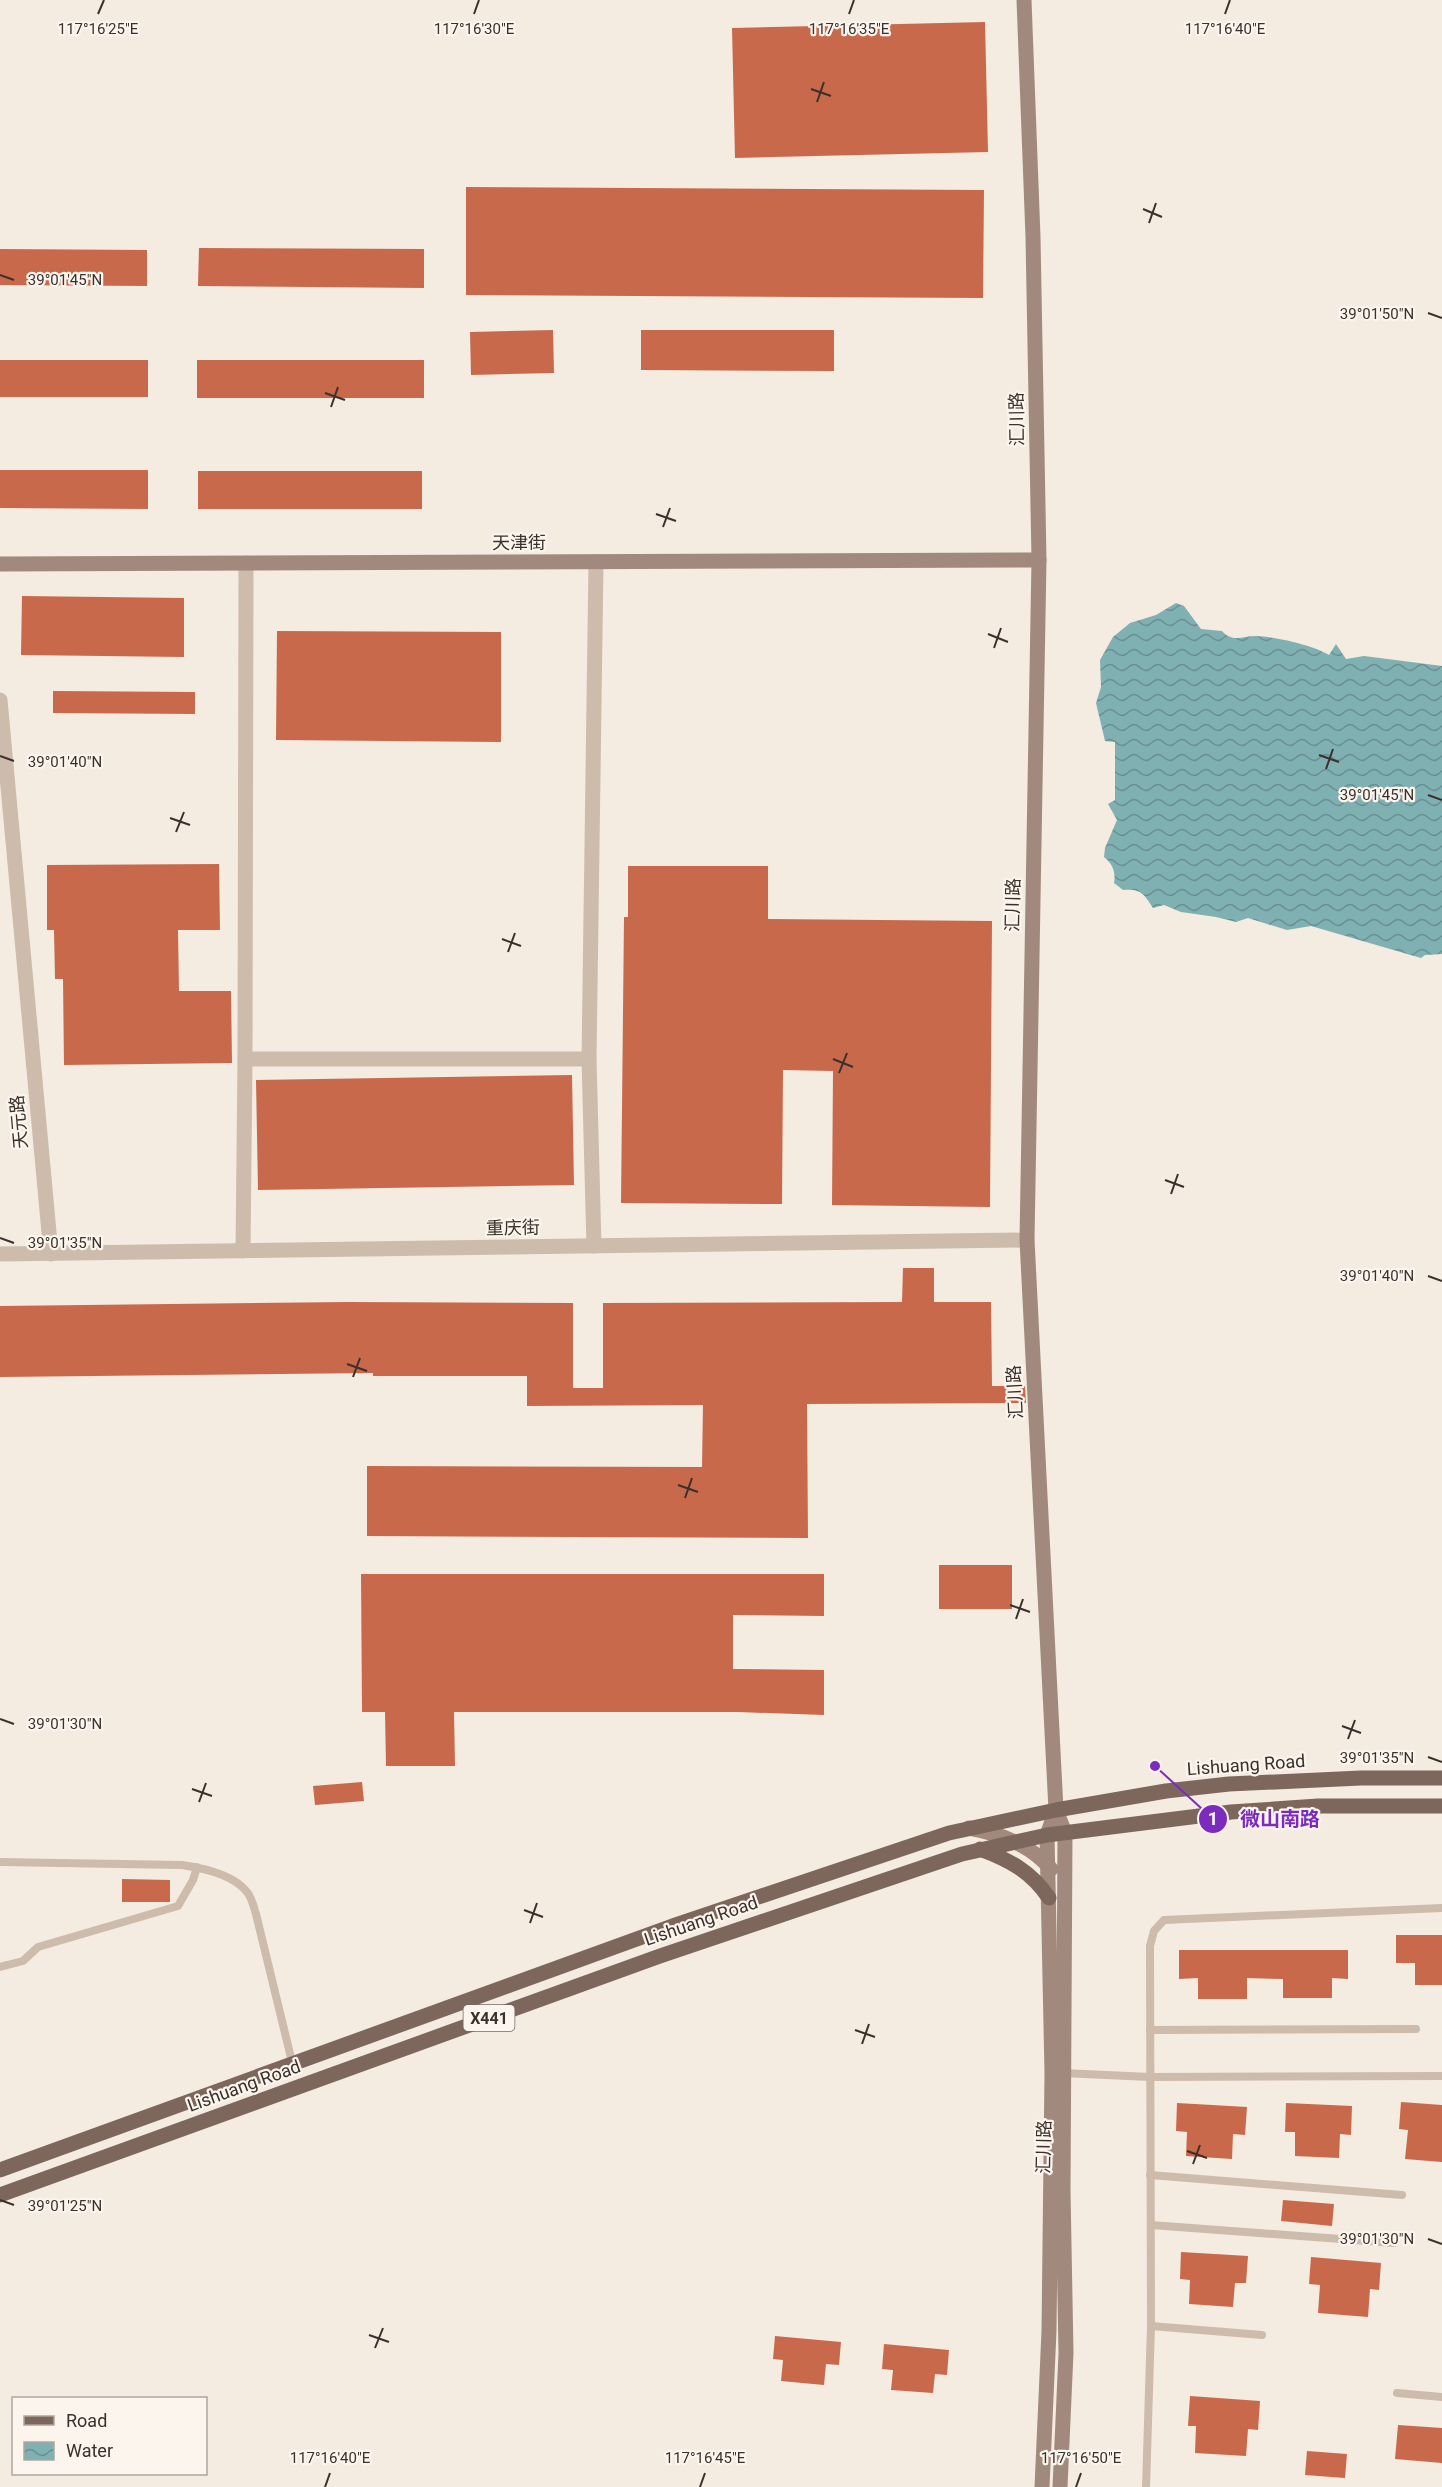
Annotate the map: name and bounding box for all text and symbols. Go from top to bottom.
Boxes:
text: 117°16'25"E [58,20,139,38]
text: 117°16'30"E [434,20,515,38]
text: 117°16'35"E [809,20,890,38]
text: 117°16'40"E [1185,20,1266,38]
text: 39°01'45"N [28,271,102,289]
text: 39°01'50"N [1340,305,1414,323]
street label: 汇川路 [1006,392,1027,446]
street label: 天津街 [492,532,546,553]
text: 39°01'40"N [28,753,102,771]
text: 39°01'45"N [1340,786,1414,804]
street label: 汇川路 [1002,878,1023,932]
street label: 天元路 [6,1094,31,1150]
street label: 重庆街 [486,1217,540,1238]
text: 39°01'35"N [28,1234,102,1252]
text: 39°01'40"N [1340,1267,1414,1285]
street label: 汇川路 [1003,1365,1026,1420]
text: 39°01'30"N [28,1715,102,1733]
text: 39°01'35"N [1340,1749,1414,1767]
street label: Lishuang Road [1186,1750,1306,1779]
callout: 微山南路 [1198,1800,1332,1838]
text: 微山南路 [1240,1807,1320,1831]
text: 1 [1208,1808,1218,1829]
street label: Lishuang Road [641,1891,760,1950]
road number: X441 [464,2005,514,2031]
street label: Lishuang Road [184,2055,303,2116]
street label: 汇川路 [1033,2120,1054,2174]
text: 39°01'25"N [28,2197,102,2215]
text: 39°01'30"N [1340,2230,1414,2248]
legend [12,2397,207,2475]
text: Road [66,2410,107,2431]
text: Water [66,2440,113,2461]
text: 117°16'40"E [290,2449,371,2467]
text: 117°16'45"E [665,2449,746,2467]
text: 117°16'50"E [1041,2449,1122,2467]

